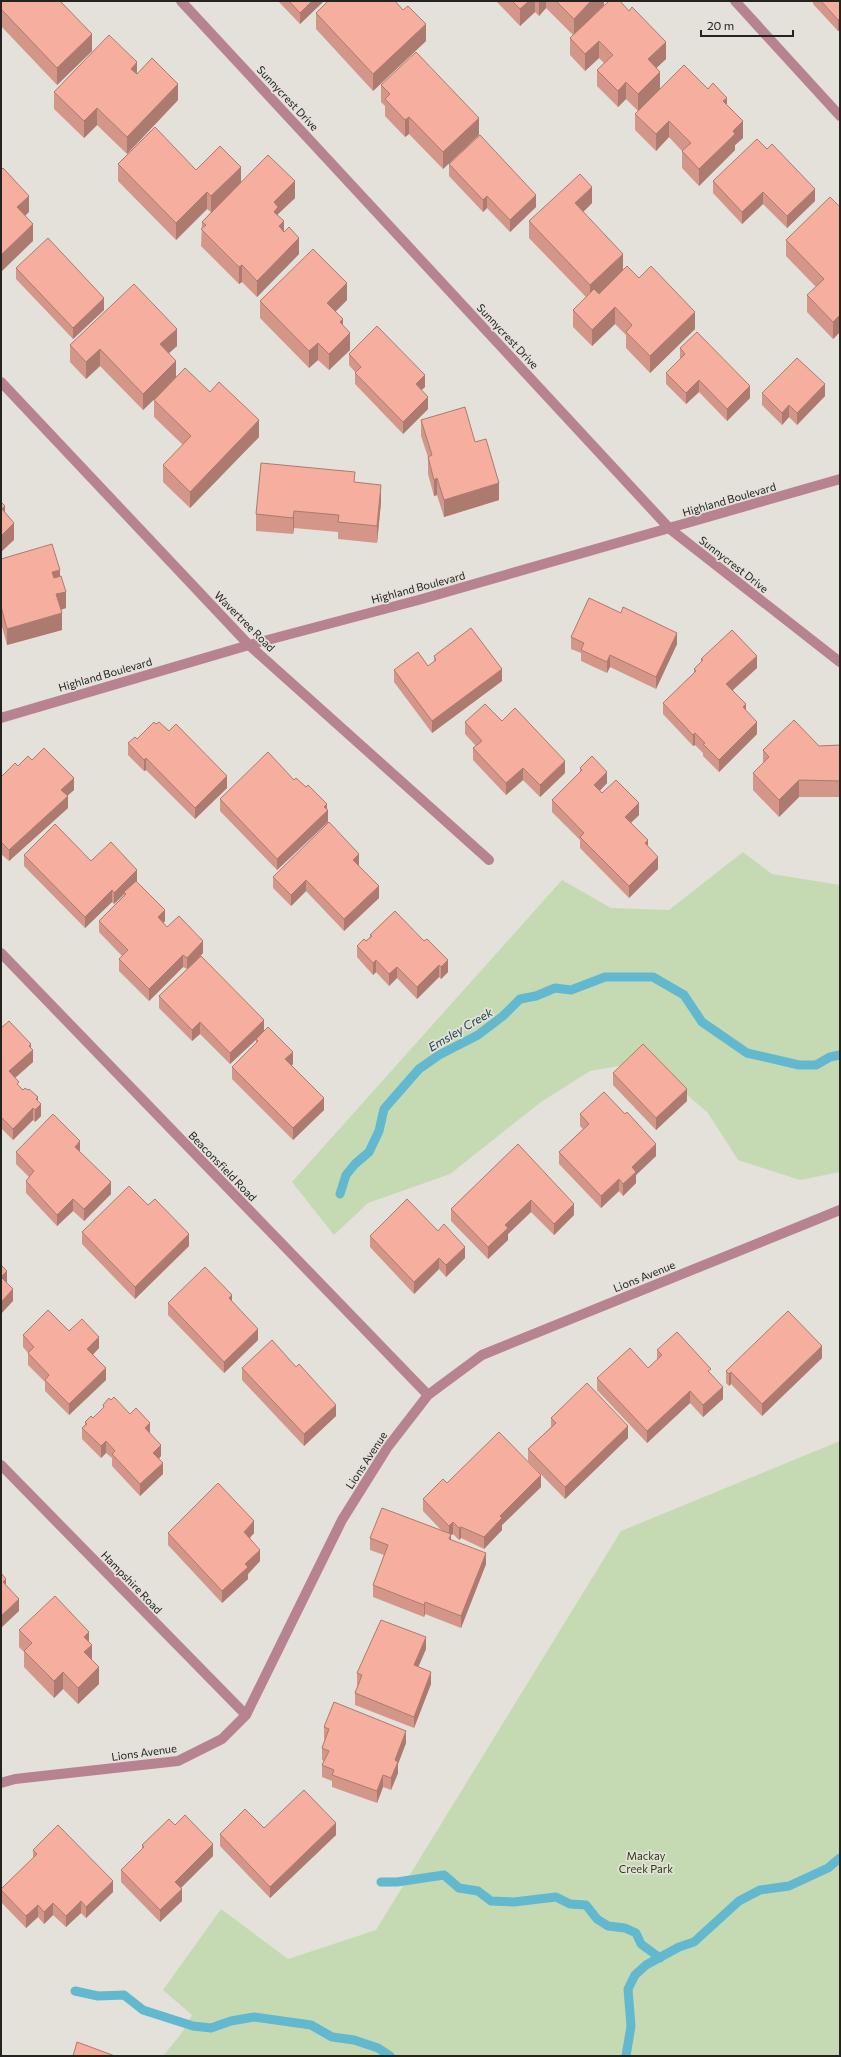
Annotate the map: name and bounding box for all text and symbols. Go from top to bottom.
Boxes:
scale bar [701,12,793,38]
text: 20 m [707,18,734,32]
street label: Sunnycrest Drive [255,63,322,133]
street label: Sunnycrest Drive [475,301,542,371]
street label: Highland Boulevard [681,479,777,519]
street label: Sunnycrest Drive [697,533,771,595]
street label: Highland Boulevard [370,568,466,606]
street label: Wavertree Road [212,588,278,654]
street label: Highland Boulevard [57,654,153,694]
water label: Emsley Creek [425,1004,495,1054]
street label: Beaconsfield Road [186,1128,260,1204]
street label: Lions Avenue [611,1258,677,1294]
street label: Lions Avenue [343,1429,389,1491]
street label: Hampshire Road [99,1548,165,1616]
street label: Lions Avenue [111,1741,178,1763]
park label: Mackay Creek Park [619,1849,673,1875]

